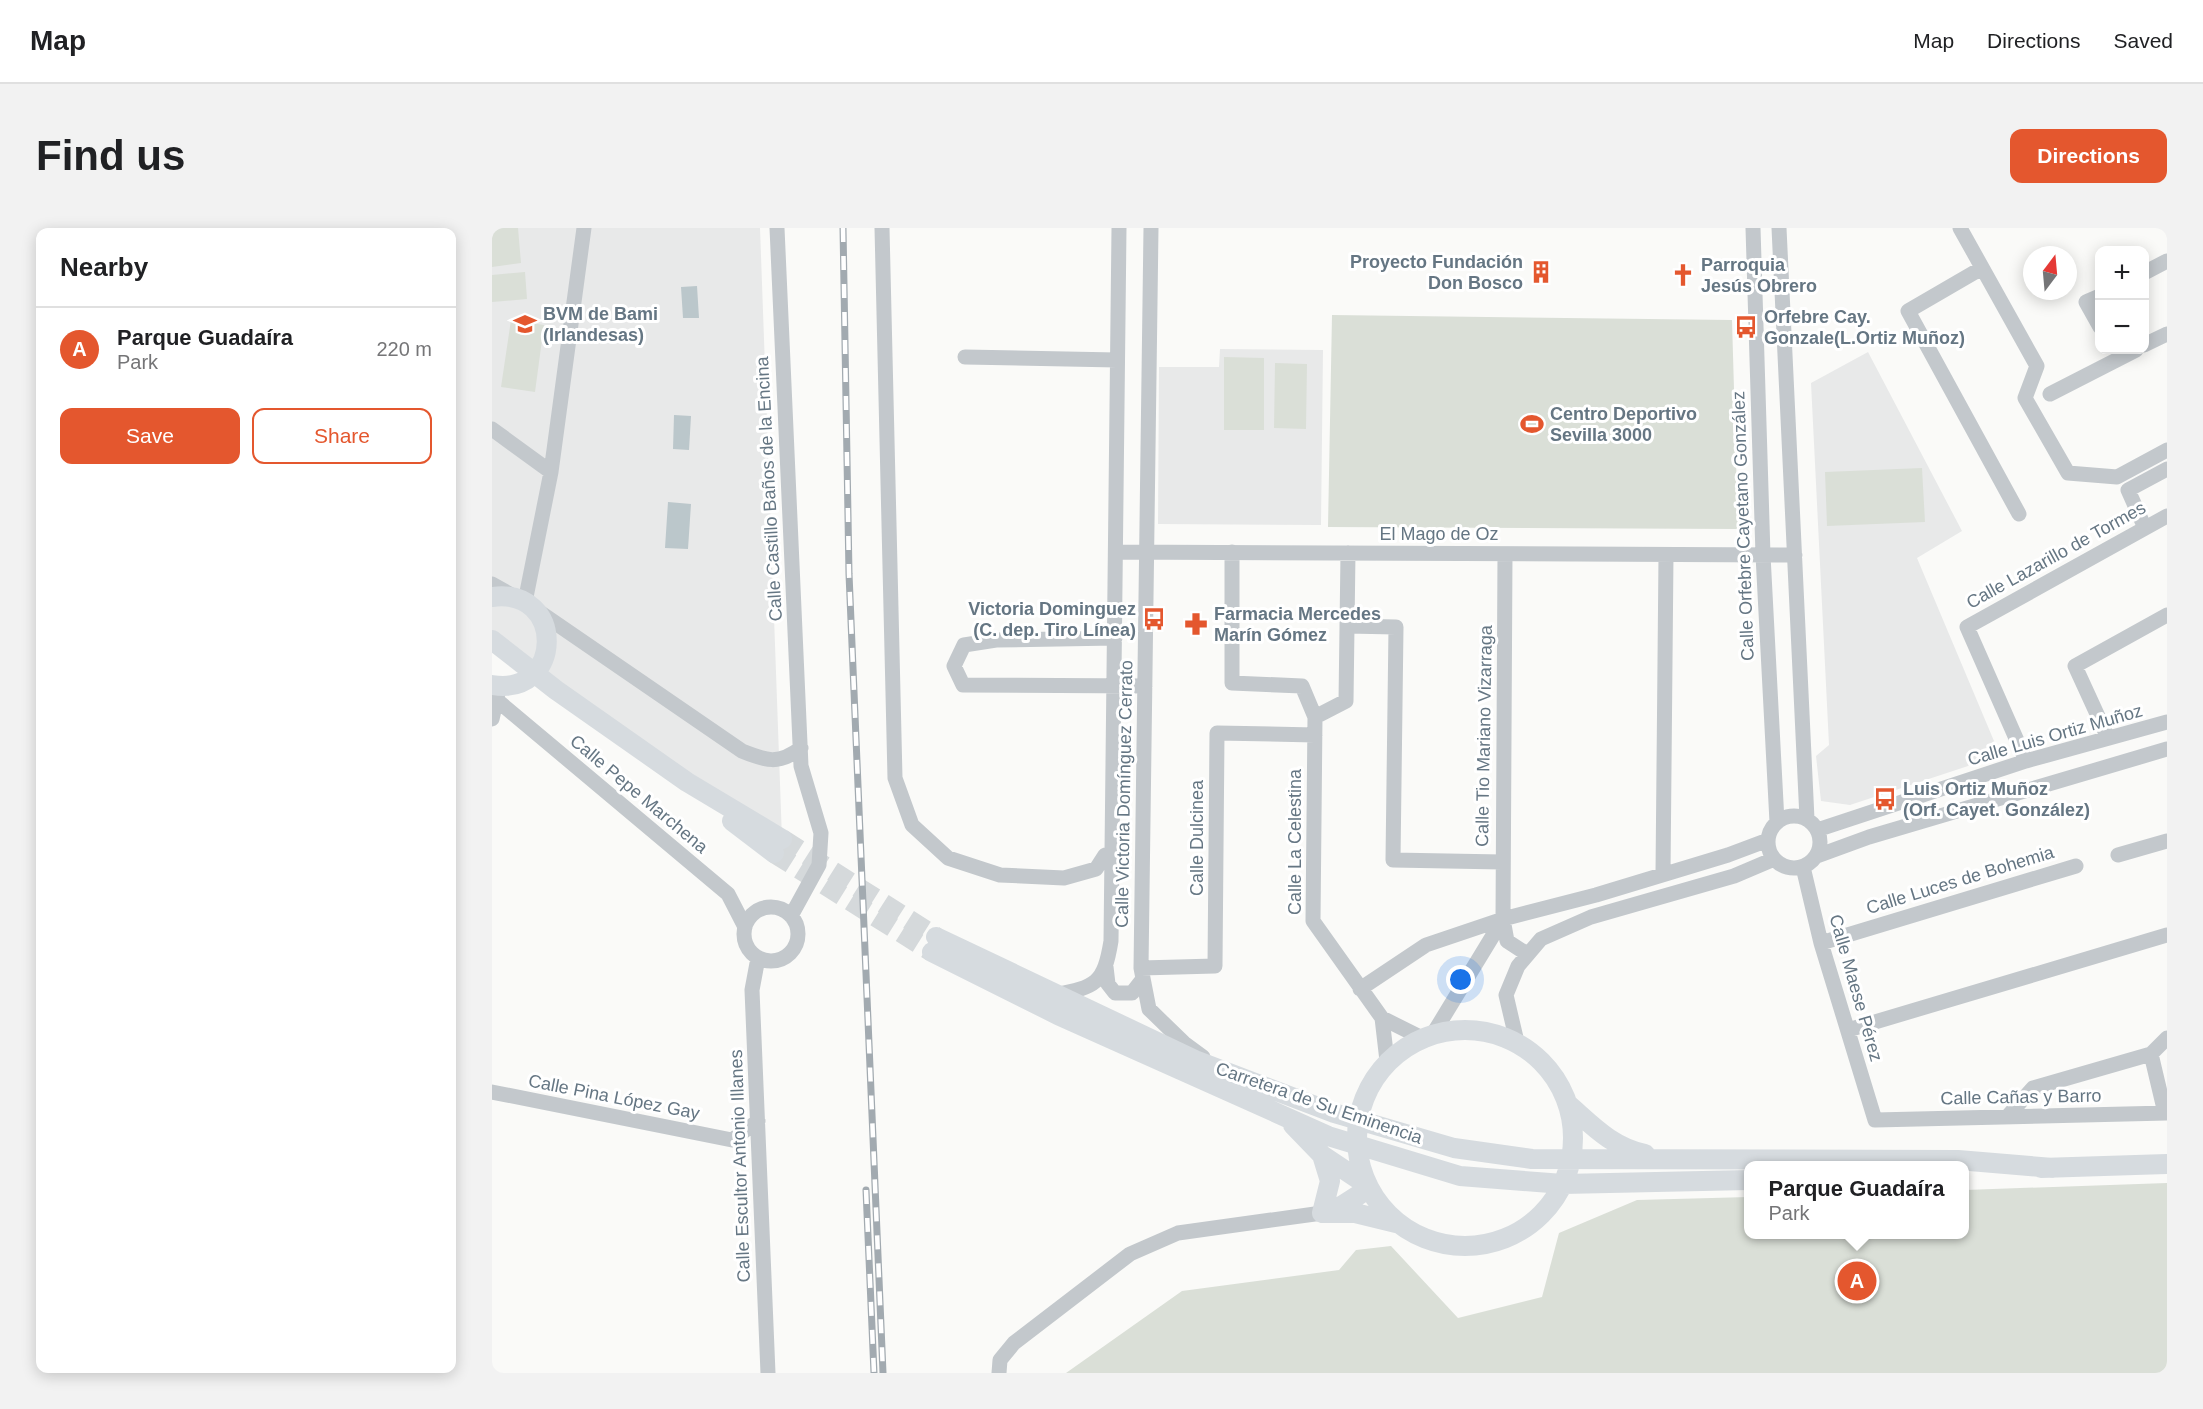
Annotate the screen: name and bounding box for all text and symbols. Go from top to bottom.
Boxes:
text: Map [30,25,86,56]
text: Map [1913,29,1954,52]
text: Directions [1987,29,2080,52]
text: Saved [2113,29,2173,52]
button: Directions [2010,129,2167,183]
text: Find us [36,132,185,179]
north arrow [2023,246,2077,300]
map controls [2095,246,2149,354]
button: + [2095,246,2149,300]
text: Nearby [60,252,148,282]
place label: Proyecto Fundación Don Bosco [1350,252,1523,293]
place label: Parroquia Jesús Obrero [1701,255,1817,296]
building icon: Proyecto Fundación Don Bosco [1528,259,1554,285]
church icon: Parroquia Jesús Obrero [1670,262,1696,288]
button: − [2095,300,2149,354]
place label: BVM de Bami (Irlandesas) [543,304,658,345]
place label: Orfebre Cay. Gonzale(L.Ortiz Muñoz) [1764,307,1965,348]
school or university icon: BVM de Bami (Irlandesas) [512,311,538,337]
bus stop icon: Orfebre Cay. Gonzale(L.Ortiz Muñoz) [1733,314,1759,340]
text: Parque Guadaíra [117,325,293,350]
text: A [72,338,87,360]
text: 220 m [376,338,432,360]
text: Park [117,351,158,373]
street label: Calle Castillo Baños de la Encina [752,355,786,622]
street label: Calle Orfebre Cayetano González [1728,391,1758,661]
place label: Centro Deportivo Sevilla 3000 [1550,404,1697,445]
button: Save [60,408,240,464]
button: Share [252,408,432,464]
sports icon: Centro Deportivo Sevilla 3000 [1519,411,1545,437]
street label: Calle Lazarillo de Tormes [1963,497,2149,613]
street label: El Mago de Oz [1379,524,1499,544]
place label: Victoria Dominguez (C. dep. Tiro Línea) [968,599,1136,640]
place label: Farmacia Mercedes Marín Gómez [1214,604,1381,645]
bus stop icon: Victoria Dominguez (C. dep. Tiro Línea) [1141,606,1167,632]
pharmacy icon: Farmacia Mercedes Marín Gómez [1183,611,1209,637]
street label: Calle Tio Mariano Vizarraga [1472,624,1496,847]
street label: Calle Victoria Domínguez Cerrato [1112,660,1136,928]
street label: Calle Luis Ortiz Muñoz [1965,700,2145,770]
street label: Calle Pepe Marchena [566,731,712,858]
street label: Calle La Celestina [1285,768,1305,915]
street label: Calle Dulcinea [1187,779,1207,896]
place label: Luis Ortiz Muñoz (Orf. Cayet. González) [1903,779,2090,820]
bus stop icon: Luis Ortiz Muñoz (Orf. Cayet. González) [1872,786,1898,812]
street label: Calle Luces de Bohemia [1864,842,2057,918]
street label: Calle Maese Pérez [1825,912,1887,1064]
your location [1446,965,1475,994]
street label: Calle Escultor Antonio Illanes [726,1049,754,1283]
street label: Carretera de Su Eminencia [1213,1058,1426,1148]
street label: Calle Pina López Gay [527,1071,701,1123]
street label: Calle Cañas y Barro [1940,1086,2102,1108]
popup [1744,1161,1969,1239]
text: Parque Guadaíra [1768,1176,1945,1201]
text: Park [1768,1202,1810,1224]
pin: A [1838,1258,1876,1304]

